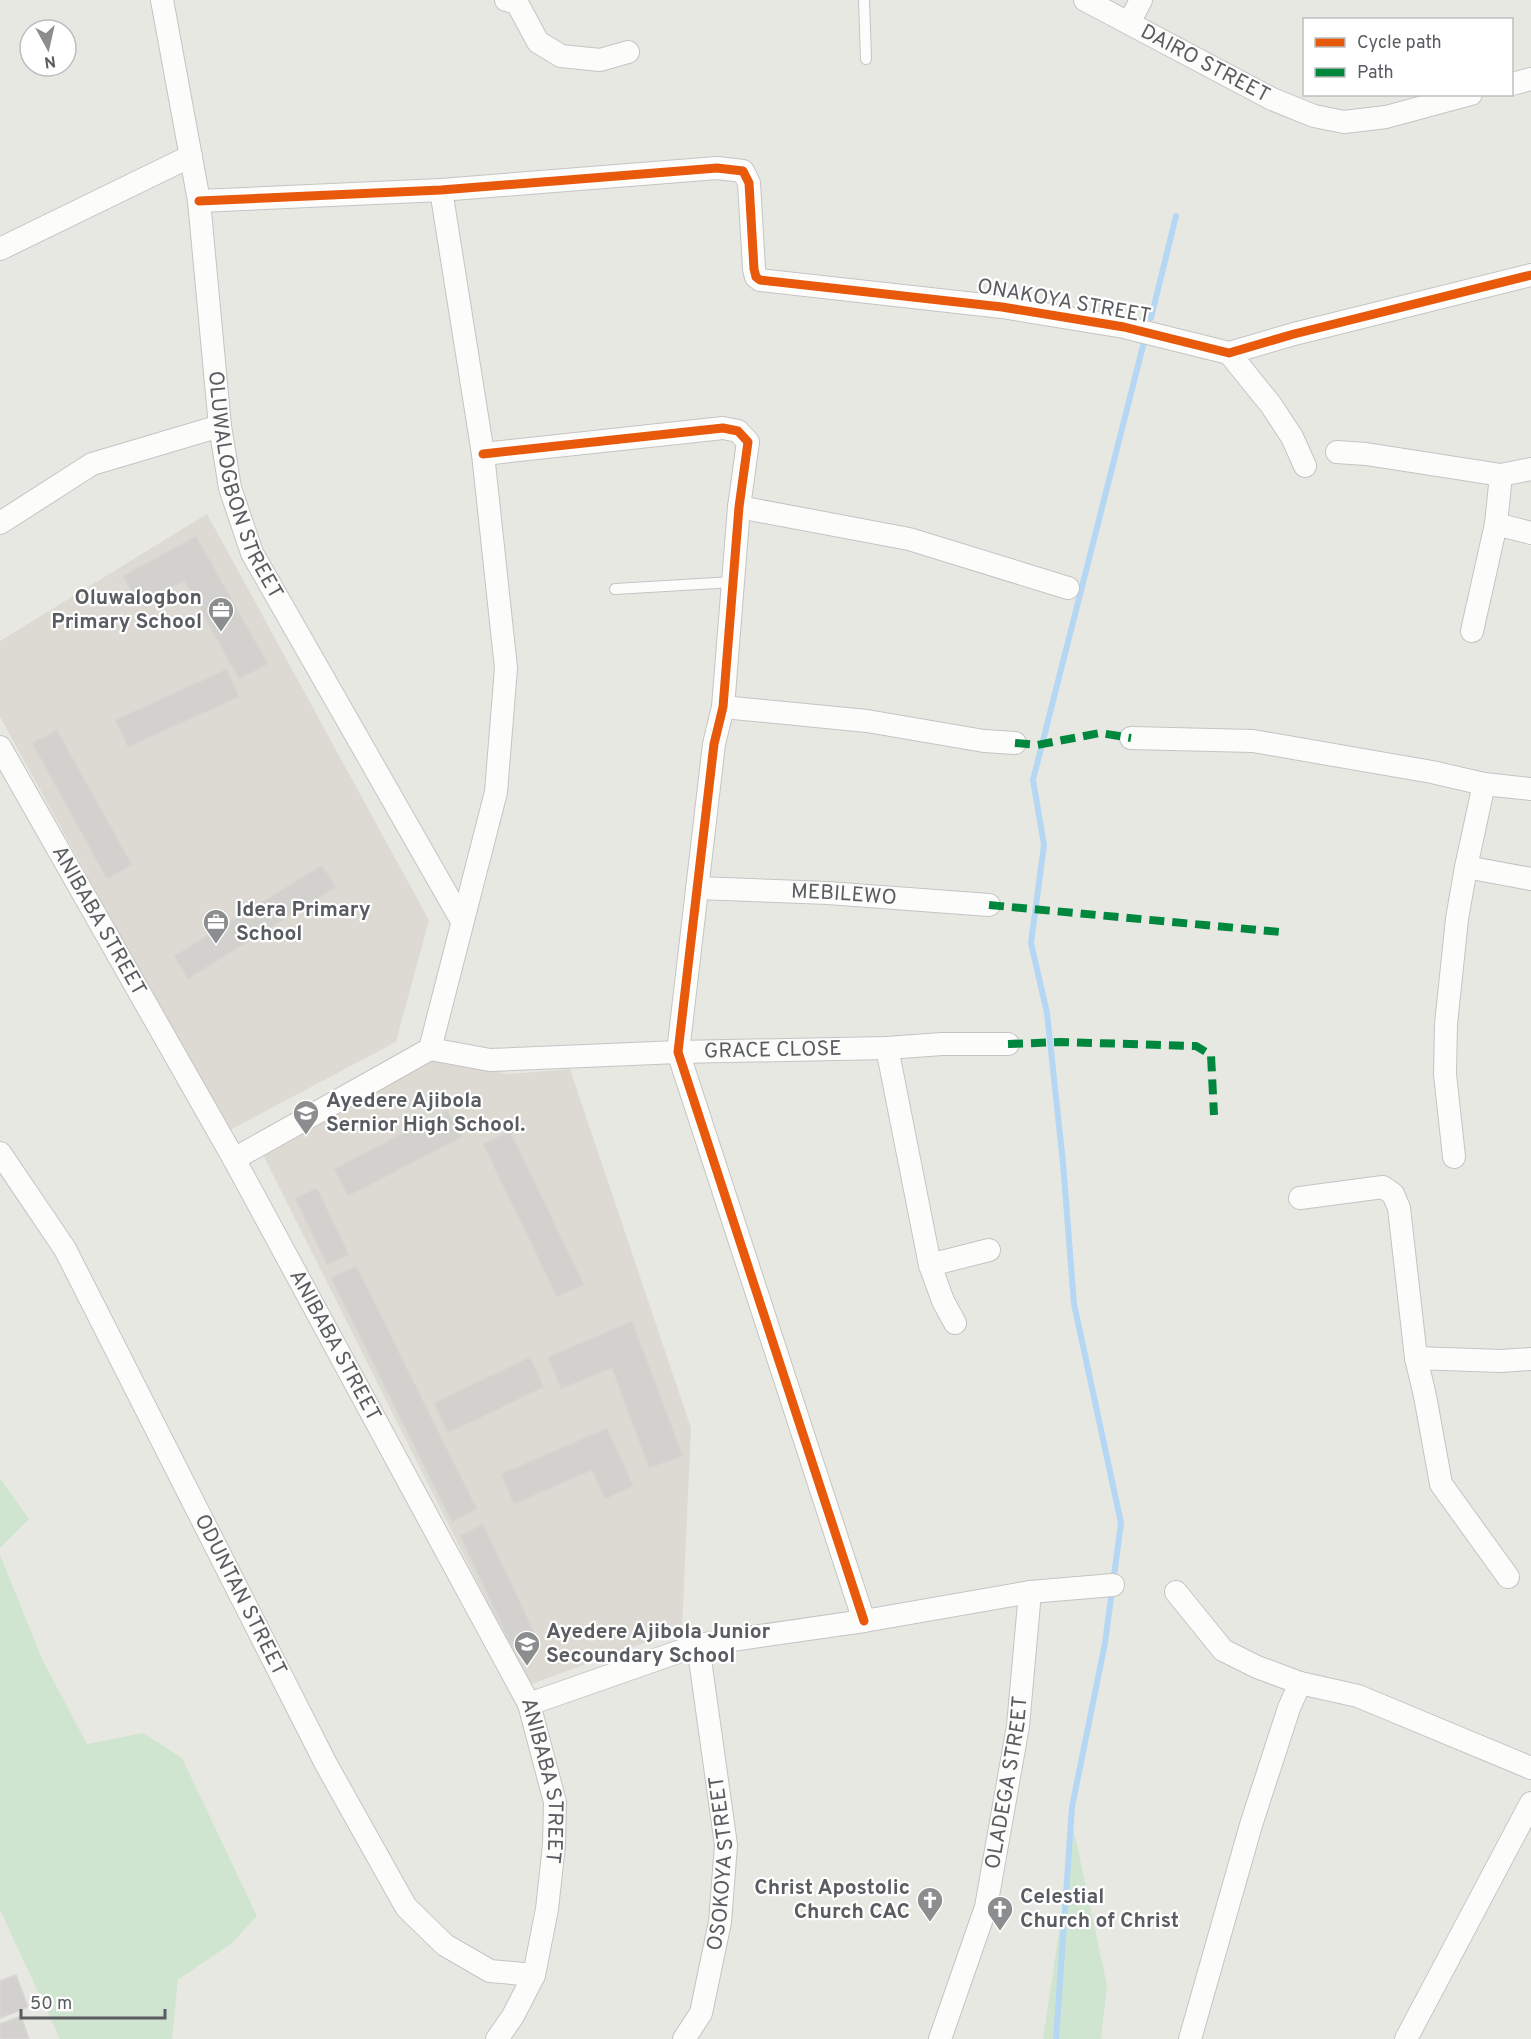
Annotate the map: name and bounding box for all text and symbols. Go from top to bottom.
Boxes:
north arrow [18,18,78,78]
street label: DAIRO STREET [1136,18,1275,109]
legend [1303,18,1513,96]
text: Cycle path [1357,32,1442,55]
text: N [43,50,57,72]
text: Path [1357,62,1394,85]
street label: ONAKOYA STREET [975,273,1153,331]
street label: OLUWALOGBON STREET [201,370,289,604]
place label: Oluwalogbon Primary School [51,585,202,636]
office icon: Oluwalogbon Primary School [206,595,236,633]
street label: ANIBABA STREET [45,841,152,1001]
street label: MEBILEWO [790,878,898,912]
place label: Idera Primary School [236,897,371,948]
office icon: Idera Primary School [201,907,231,945]
street label: GRACE CLOSE [704,1035,842,1065]
place label: Ayedere Ajibola Sernior High School. [326,1088,525,1139]
school or university icon: Ayedere Ajibola Sernior High School. [291,1098,321,1136]
street label: ANIBABA STREET [283,1265,387,1426]
street label: ODUNTAN STREET [188,1510,293,1681]
place label: Ayedere Ajibola Junior Secoundary School [546,1619,770,1670]
school or university icon: Ayedere Ajibola Junior Secoundary School [512,1629,542,1667]
street label: ANIBABA STREET [514,1695,569,1865]
street label: OLADEGA STREET [979,1695,1034,1871]
street label: OSOKOYA STREET [701,1774,740,1953]
place label: Christ Apostolic Church CAC [754,1875,910,1926]
place label: Celestial Church of Christ [1020,1884,1179,1935]
church icon: Christ Apostolic Church CAC [915,1885,945,1923]
church icon: Celestial Church of Christ [985,1894,1015,1932]
scale bar [21,1982,165,2020]
text: 50 m [30,1993,72,2016]

